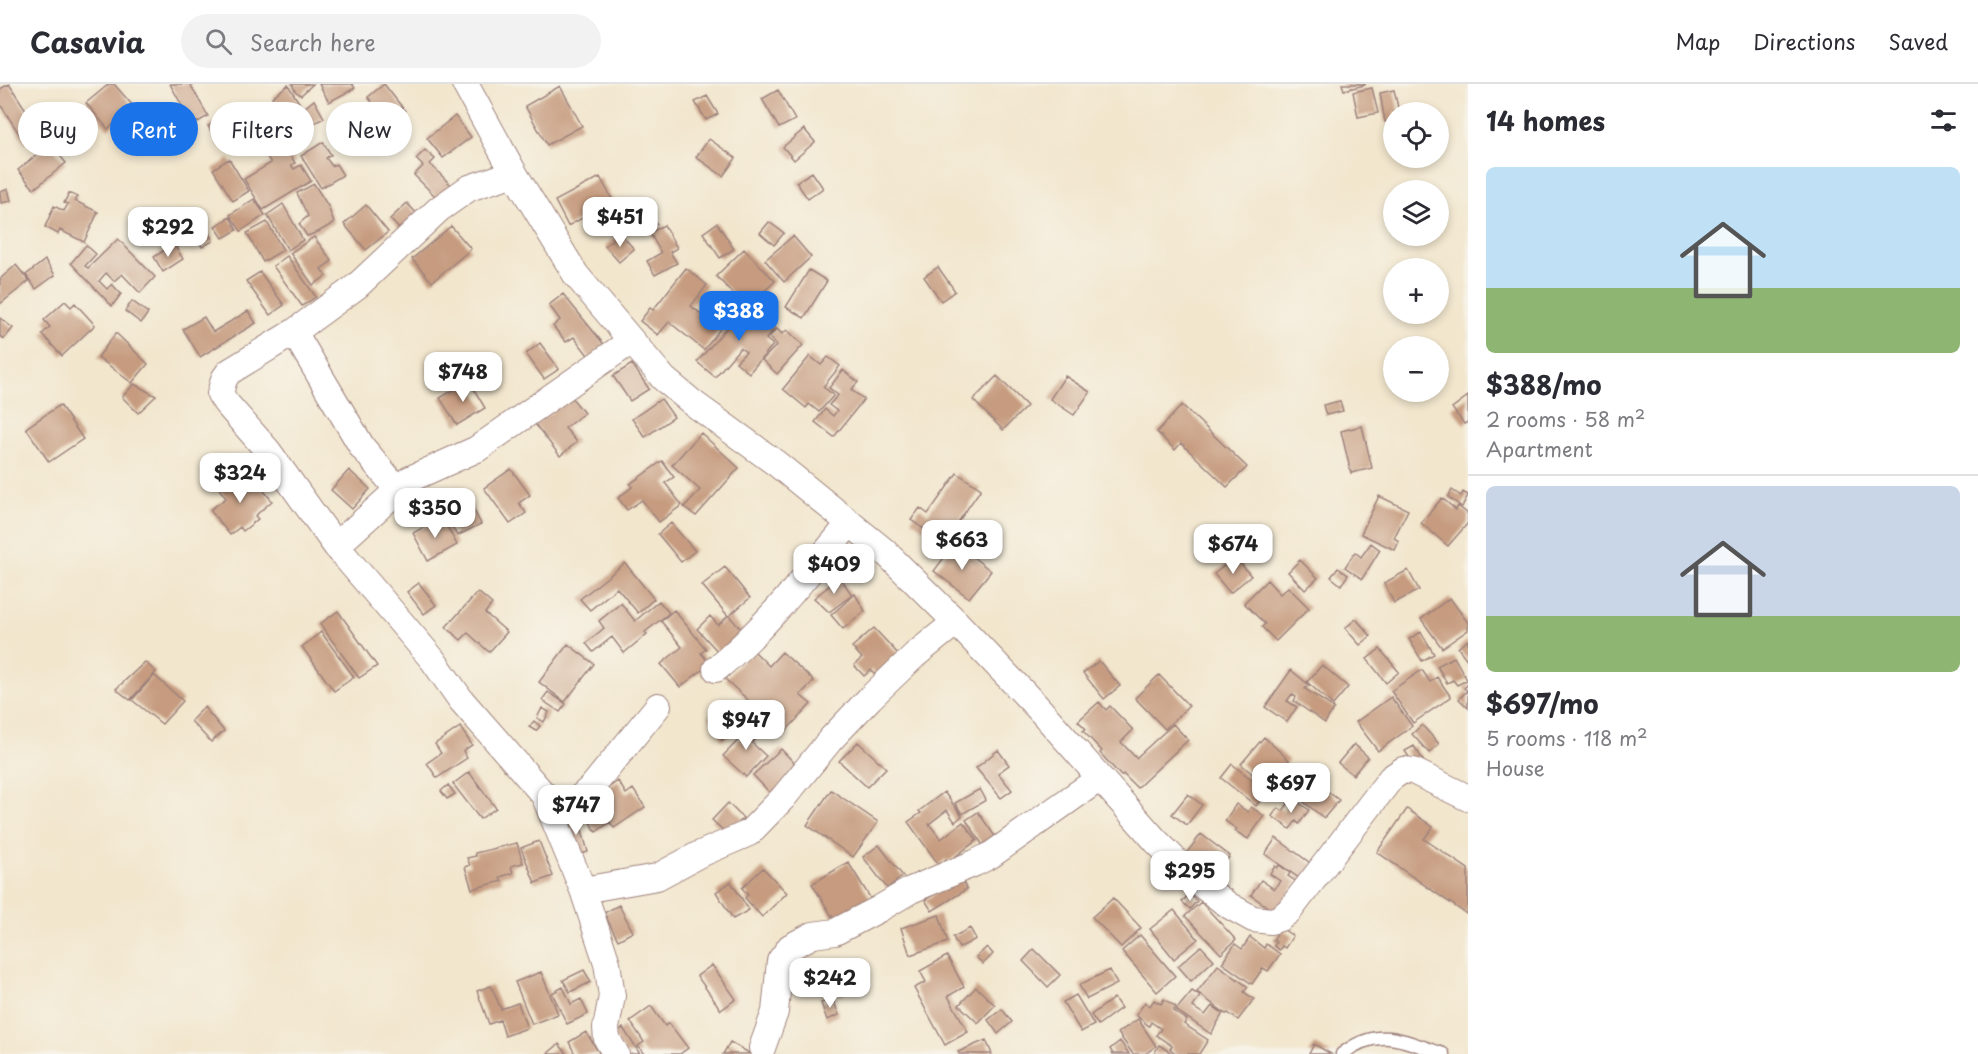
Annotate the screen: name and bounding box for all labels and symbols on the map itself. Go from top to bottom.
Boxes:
pin: $451 [584,197,656,248]
pin: $292 [132,207,204,258]
pin: $388 [703,291,775,342]
pin: $748 [427,352,499,403]
pin: $324 [204,453,276,504]
pin: $350 [399,488,471,539]
pin: $663 [926,520,998,571]
pin: $674 [1197,524,1269,575]
pin: $409 [798,544,870,595]
pin: $947 [710,700,782,751]
pin: $697 [1255,763,1327,814]
pin: $747 [540,785,612,836]
pin: $295 [1154,851,1226,902]
pin: $242 [794,958,866,1009]

